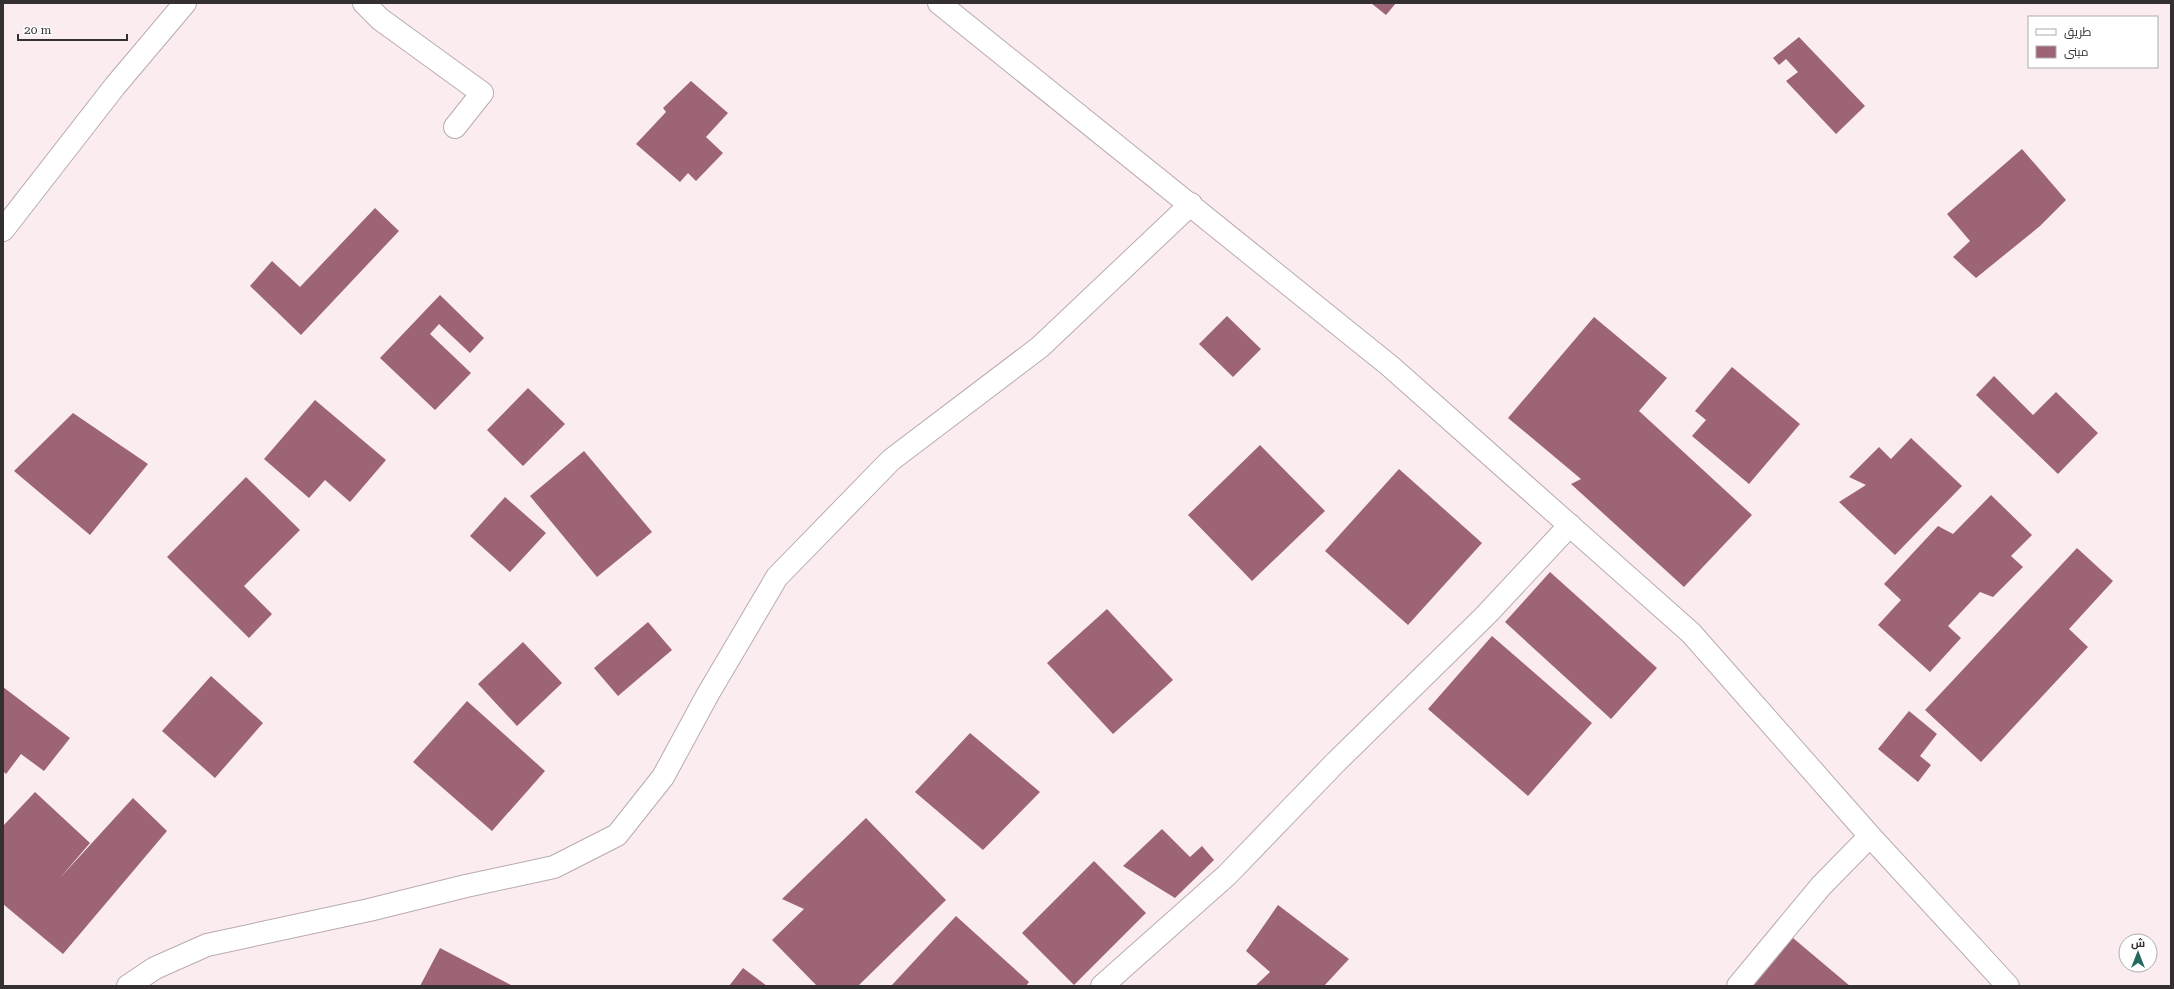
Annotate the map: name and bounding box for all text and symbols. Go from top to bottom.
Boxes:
scale bar [18,16,127,42]
legend [2028,16,2158,68]
text: 20 m [24,23,51,37]
text: طريق [2064,25,2092,39]
text: مبنى [2064,45,2089,59]
north arrow [2118,933,2158,973]
text: ش [2131,937,2145,950]

